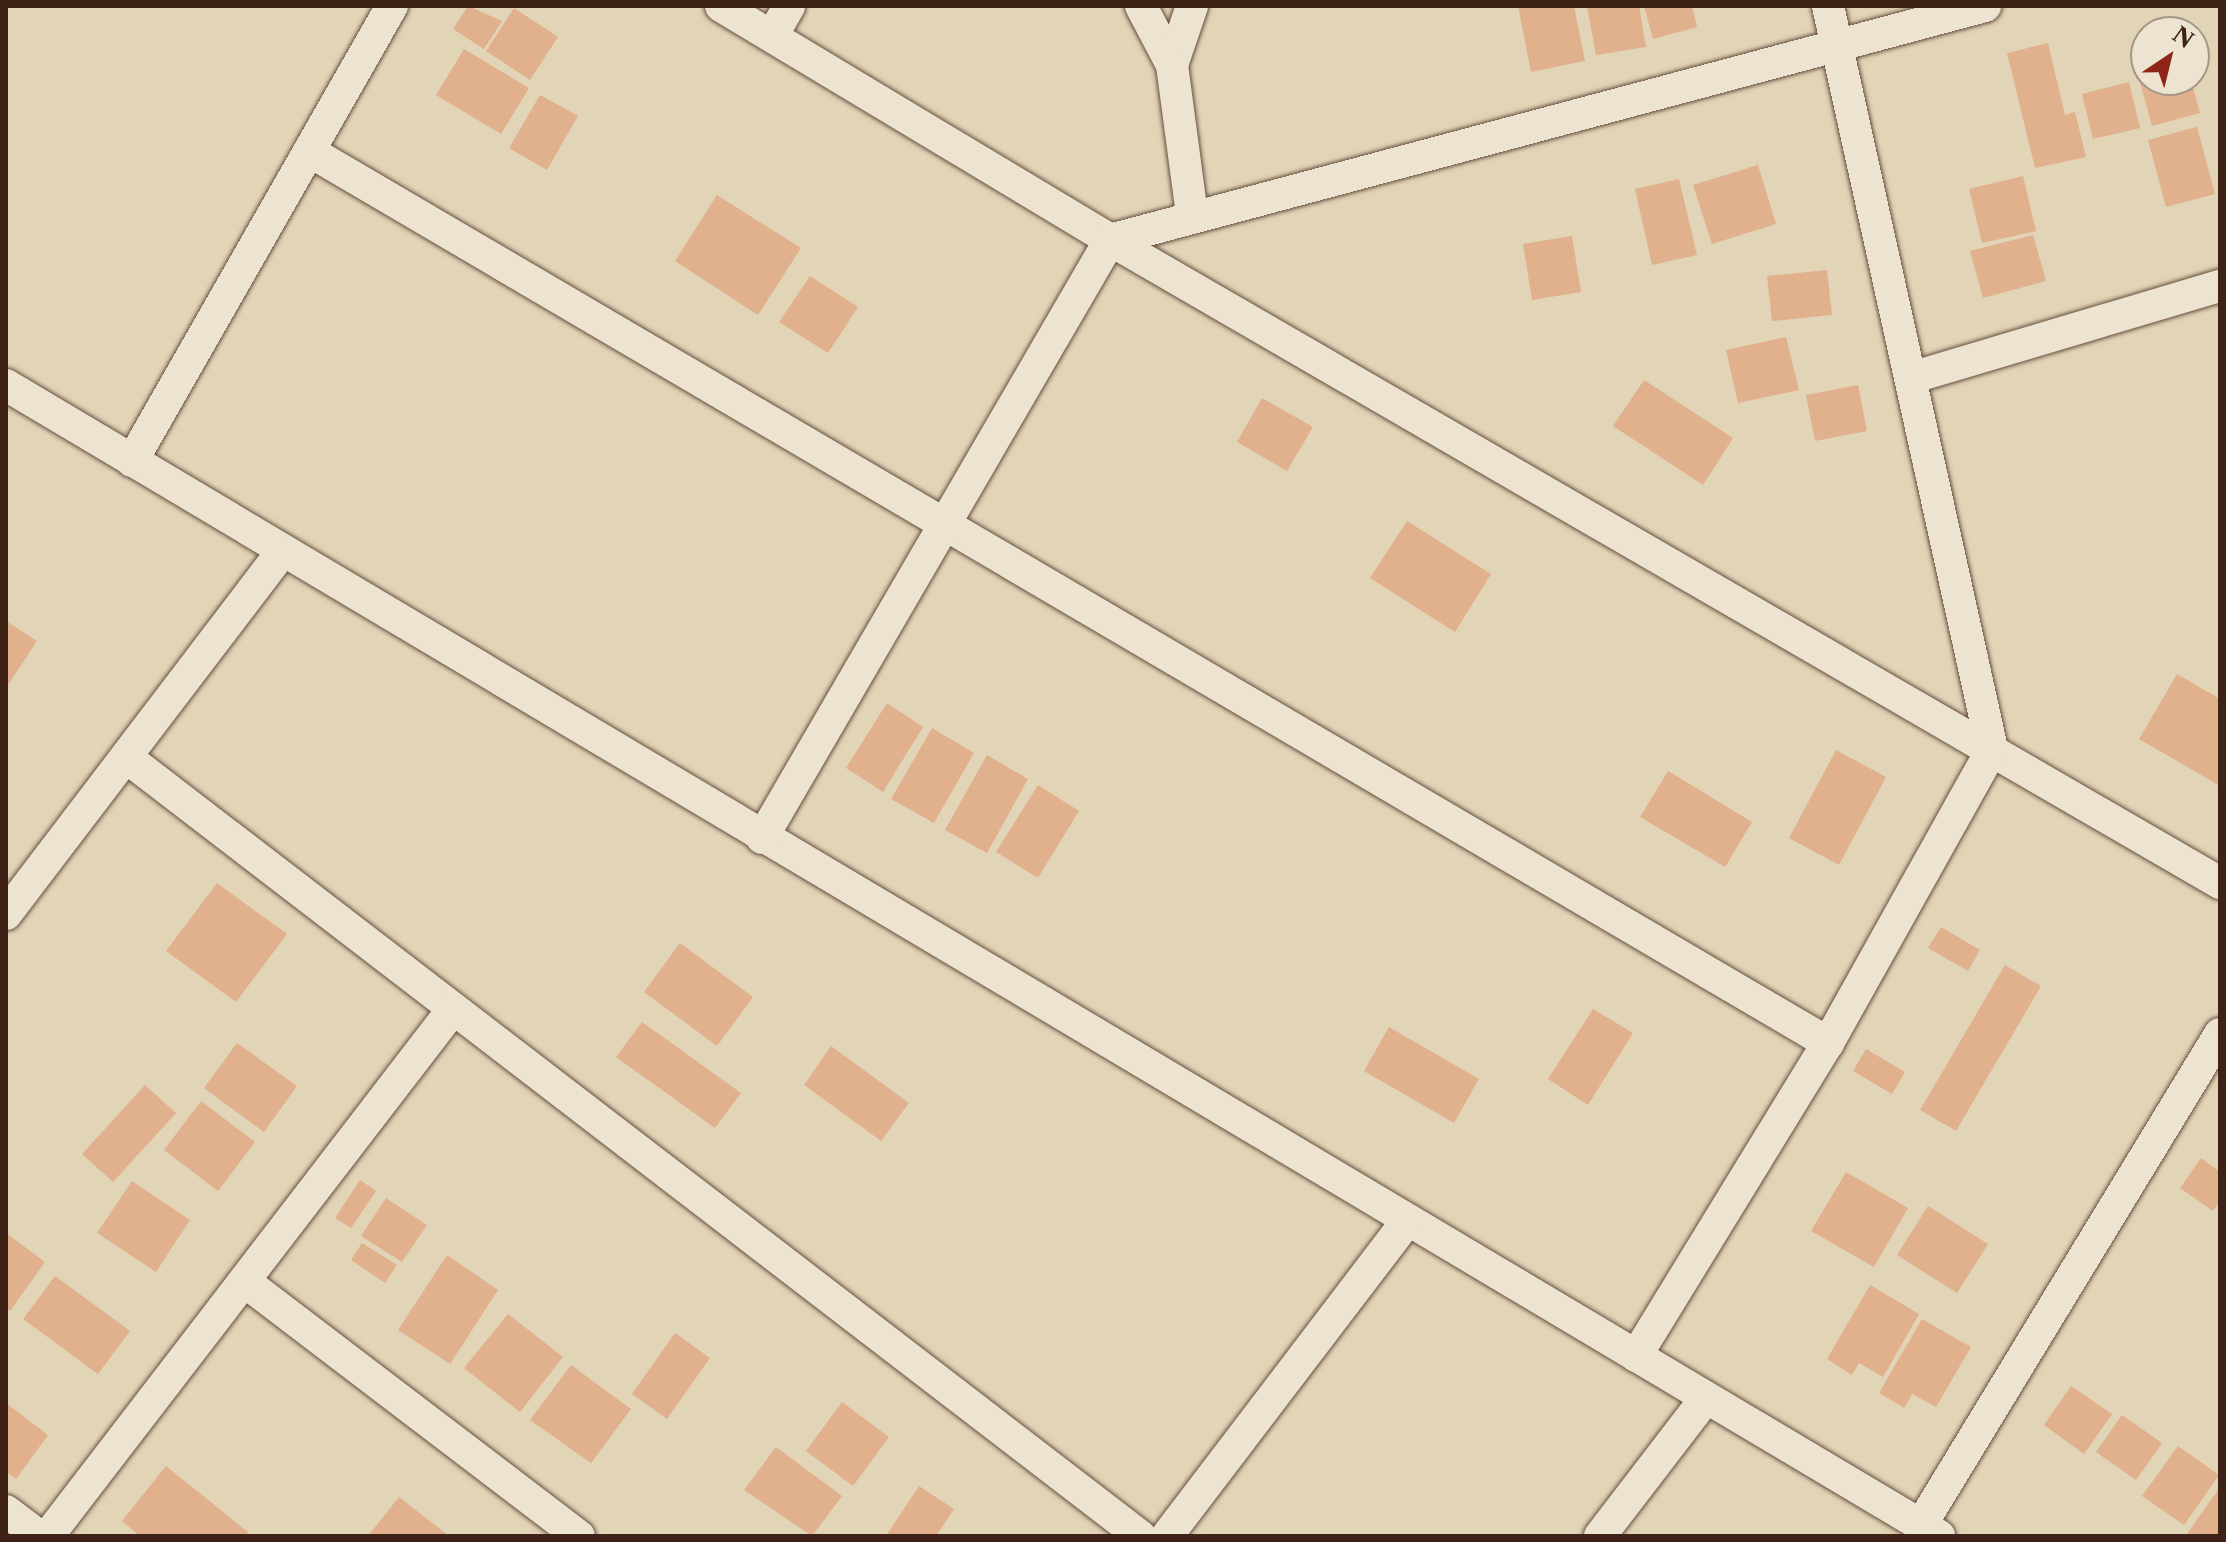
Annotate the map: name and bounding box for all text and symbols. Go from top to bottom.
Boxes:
north arrow [2130,16,2210,96]
text: N [2167,21,2198,54]

